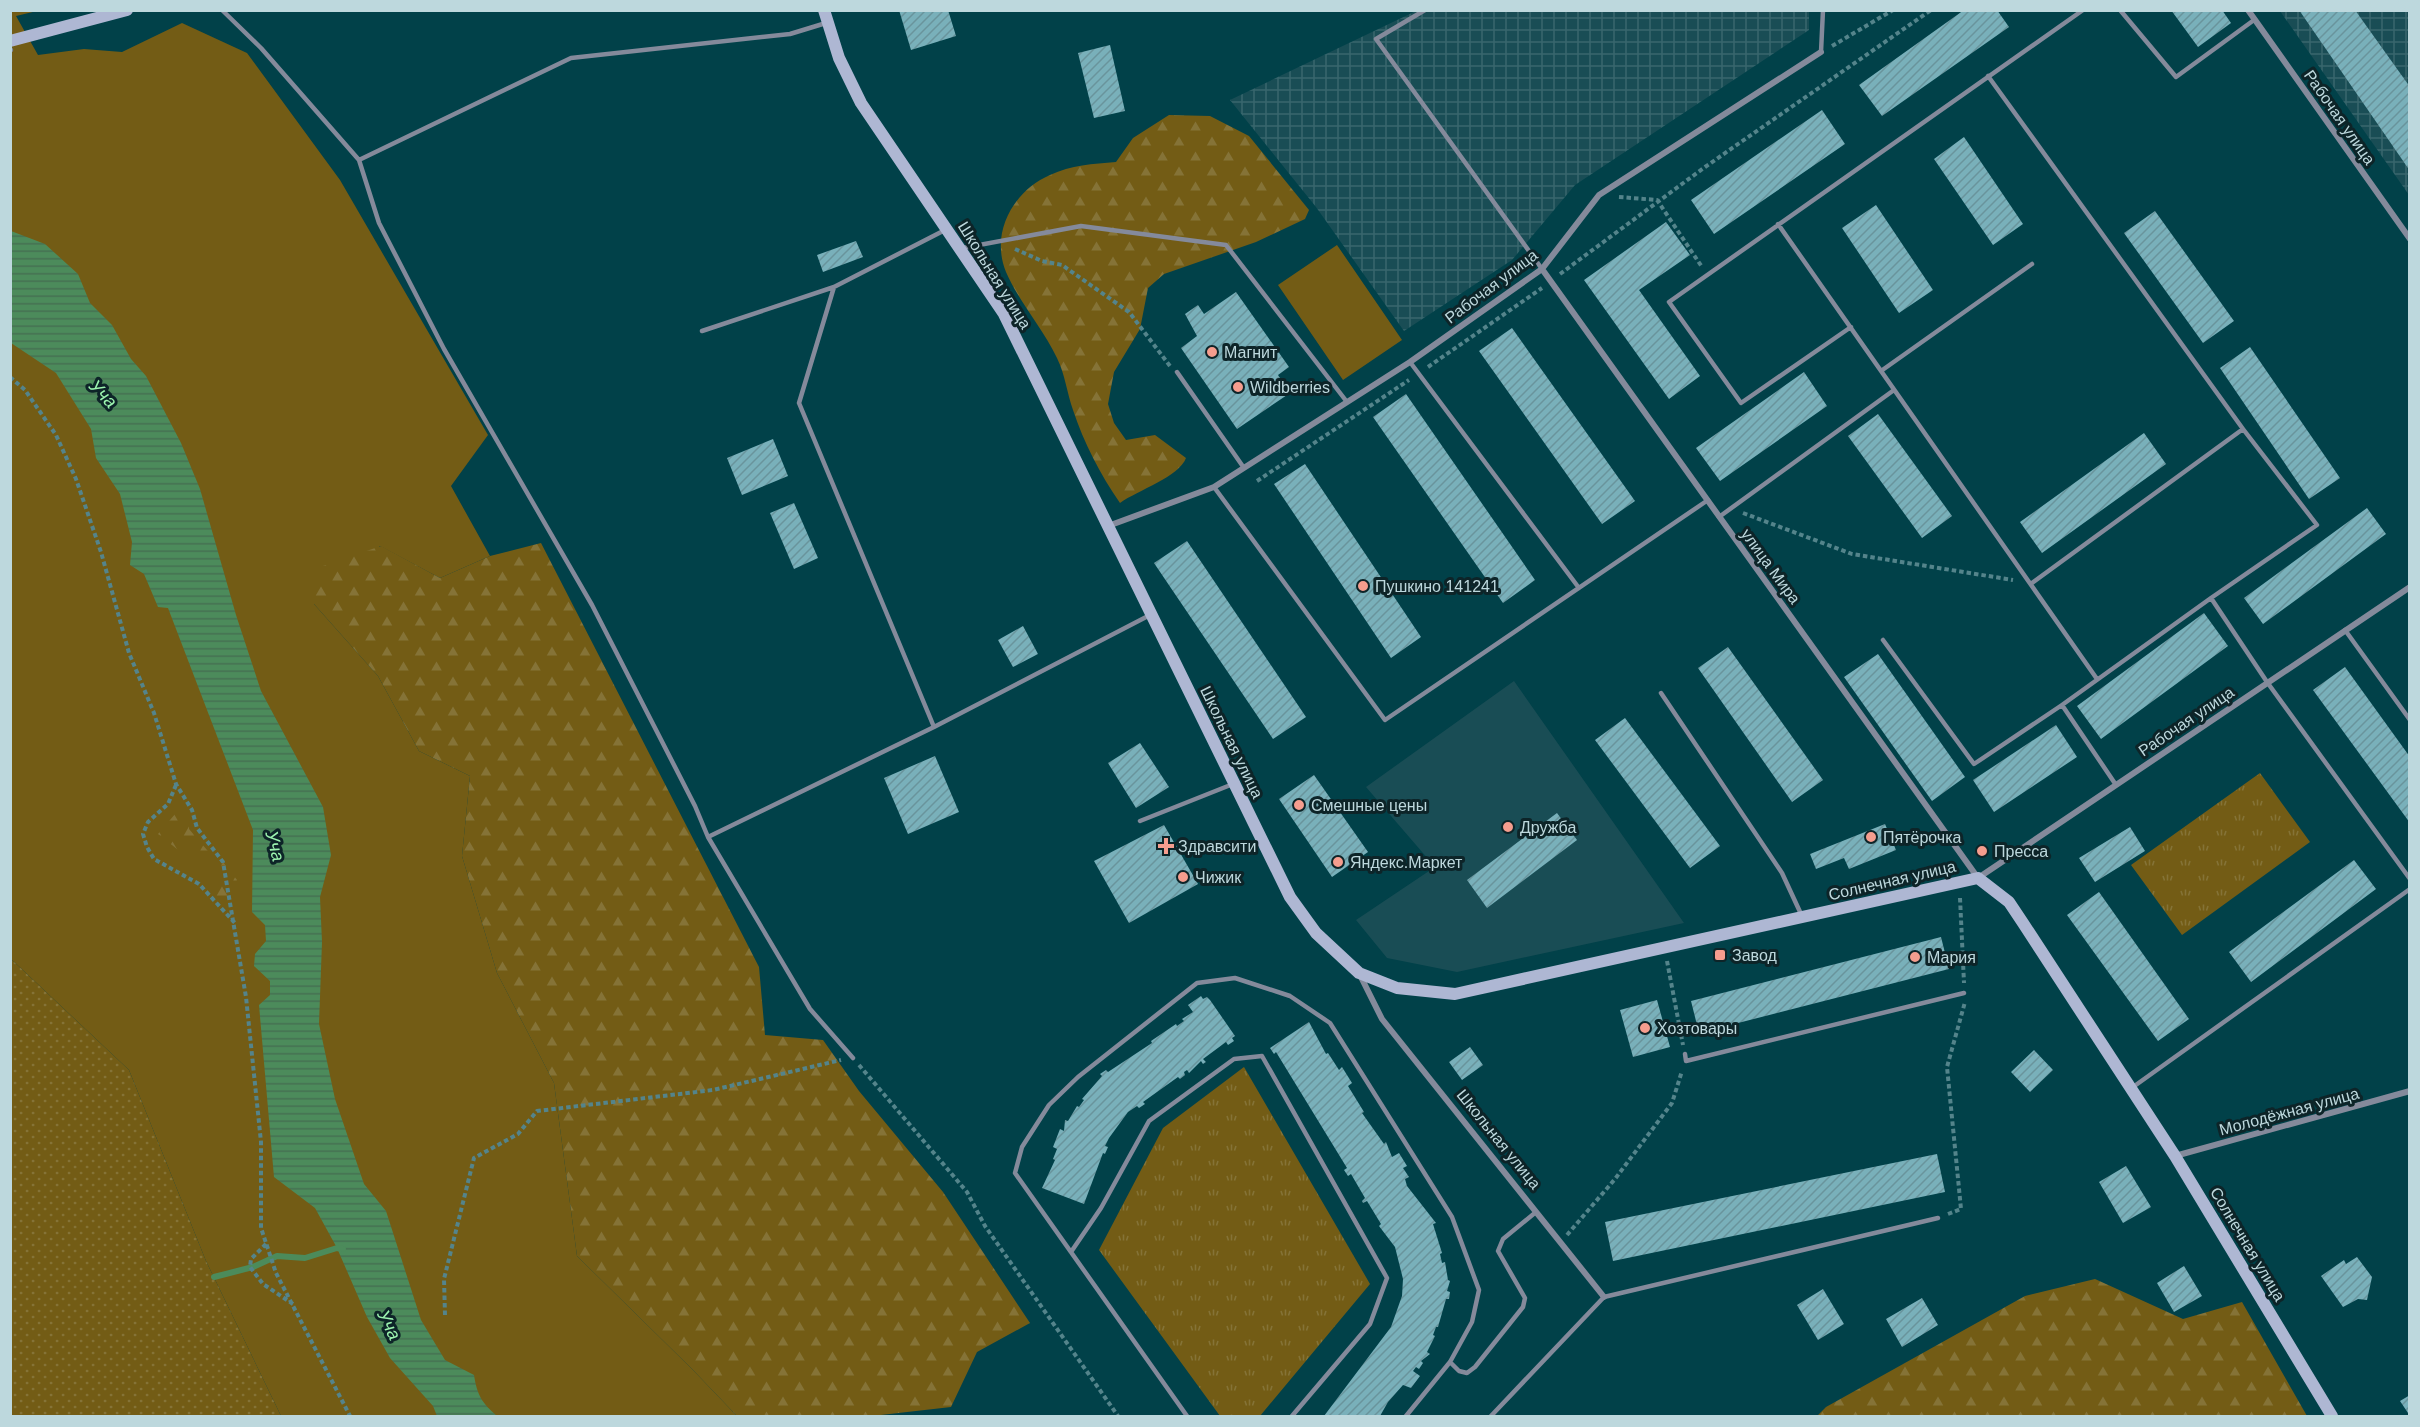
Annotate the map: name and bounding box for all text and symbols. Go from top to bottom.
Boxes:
street label: Рабочая улица [2301,67,2378,168]
street label: Школьная улица [955,219,1034,332]
street label: Рабочая улица [1442,246,1541,327]
place label: Магнит [1224,344,1278,361]
marker: Магнит [1205,345,1219,359]
water label: Уча [84,375,121,412]
place label: Wildberries [1250,379,1330,396]
marker: Wildberries [1231,380,1245,394]
street label: улица Мира [1738,525,1804,607]
place label: Пушкино 141241 [1375,578,1499,595]
marker: Пушкино 141241 [1356,579,1370,593]
street label: Школьная улица [1197,683,1266,801]
street label: Рабочая улица [2135,683,2237,760]
place label: Смешные цены [1311,797,1427,814]
marker: Смешные цены [1292,798,1306,812]
place label: Дружба [1520,819,1576,836]
marker: Дружба [1501,820,1515,834]
water label: Уча [261,828,289,863]
place label: Пятёрочка [1883,829,1962,846]
marker: Пятёрочка [1864,830,1878,844]
place label: Здравсити [1178,838,1256,855]
marker: Здравсити [1159,839,1173,853]
place label: Пресса [1994,843,2048,860]
marker: Пресса [1975,844,1989,858]
place label: Яндекс.Маркет [1350,854,1463,871]
marker: Яндекс.Маркет [1331,855,1345,869]
street label: Солнечная улица [1827,858,1957,903]
place label: Чижик [1195,869,1242,886]
marker: Чижик [1176,870,1190,884]
place label: Завод [1732,947,1777,964]
marker: Завод [1713,948,1727,962]
place label: Мария [1927,949,1976,966]
marker: Мария [1908,950,1922,964]
place label: Хозтовары [1657,1020,1737,1037]
marker: Хозтовары [1638,1021,1652,1035]
street label: Молодёжная улица [2217,1085,2361,1138]
street label: Школьная улица [1453,1086,1544,1192]
street label: Солнечная улица [2207,1184,2288,1304]
water label: Уча [373,1306,405,1343]

